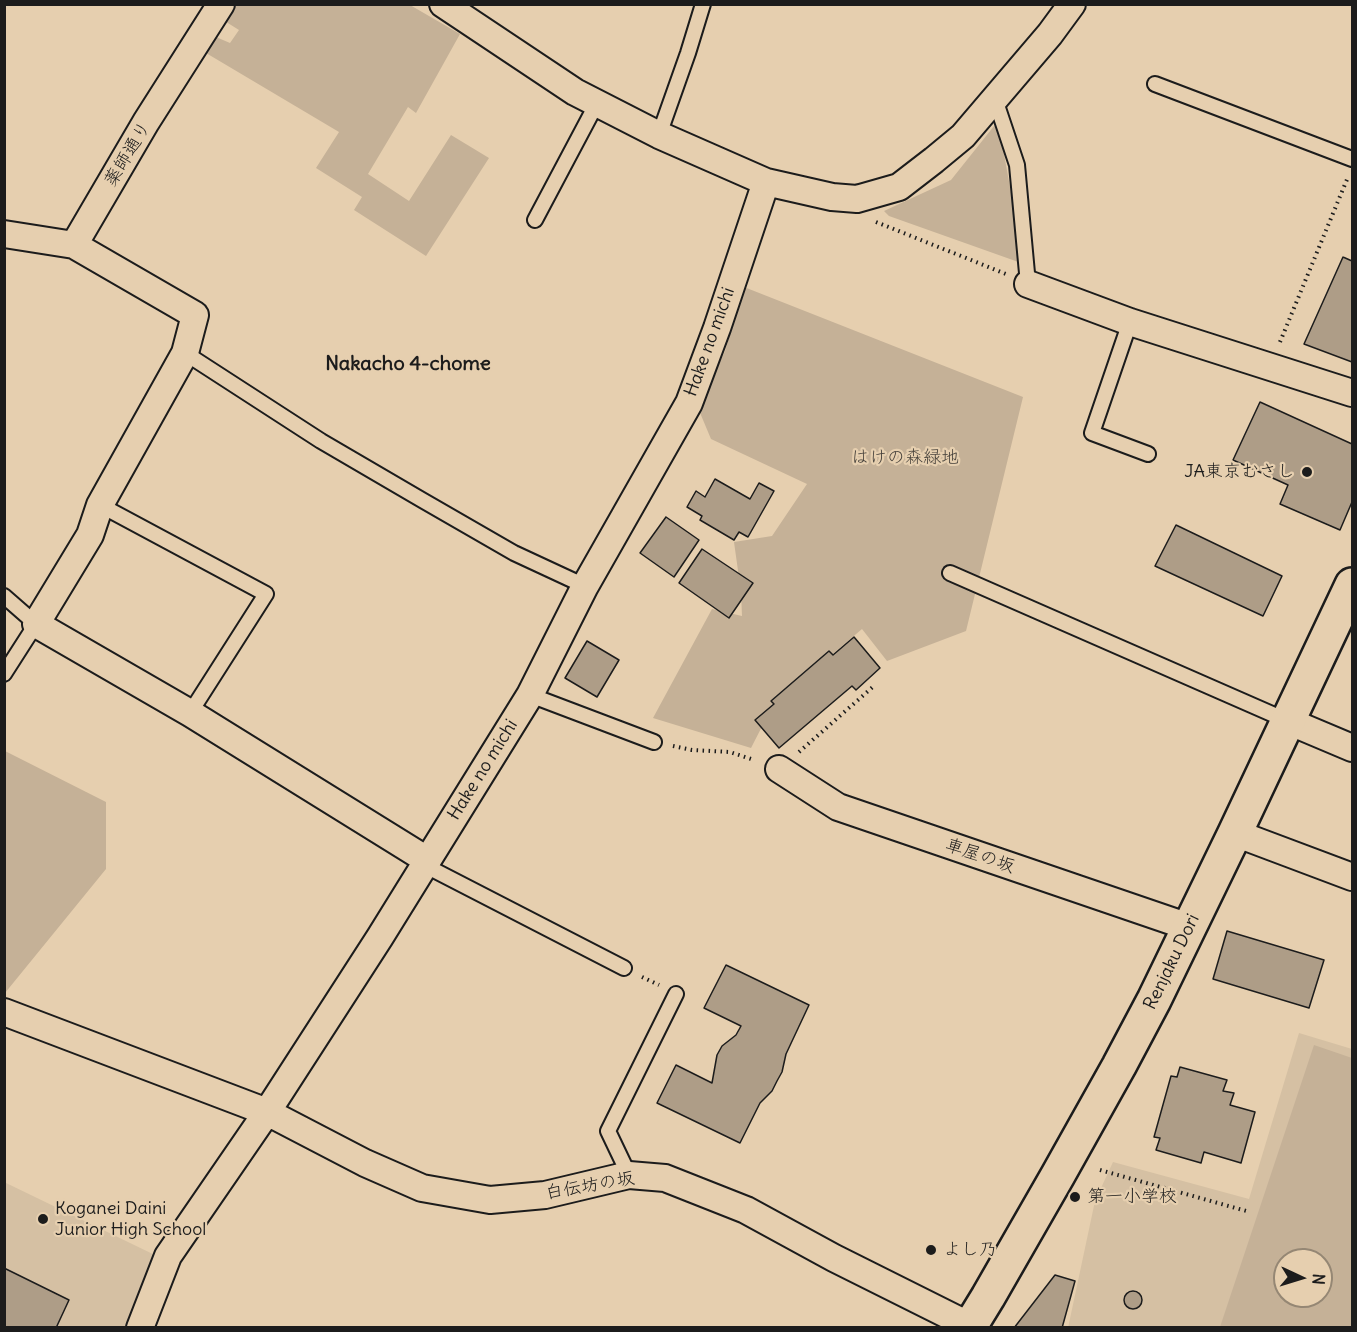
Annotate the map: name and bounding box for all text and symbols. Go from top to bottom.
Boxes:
street label: 薬師通り [100,118,156,190]
street label: Hake no michi [680,285,740,399]
district label: Nakacho 4-chome [325,352,491,376]
park label: はけの森緑地 [851,447,959,469]
place label: JA東京むさし [1184,461,1295,483]
marker: JA東京むさし [1300,465,1314,479]
street label: Hake no michi [444,716,522,824]
street label: 車屋の坂 [942,834,1018,878]
street label: Renjaku Dori [1140,911,1204,1013]
street label: 白伝坊の坂 [544,1168,636,1204]
place label: 第一小学校 [1087,1186,1177,1208]
marker: 第一小学校 [1068,1190,1082,1204]
place label: Koganei Daini Junior High School [55,1198,206,1240]
marker: Koganei Daini Junior High School [36,1212,50,1226]
place label: よし乃 [943,1239,997,1261]
marker: よし乃 [924,1243,938,1257]
north arrow [1273,1248,1333,1308]
text: N [1309,1273,1329,1285]

